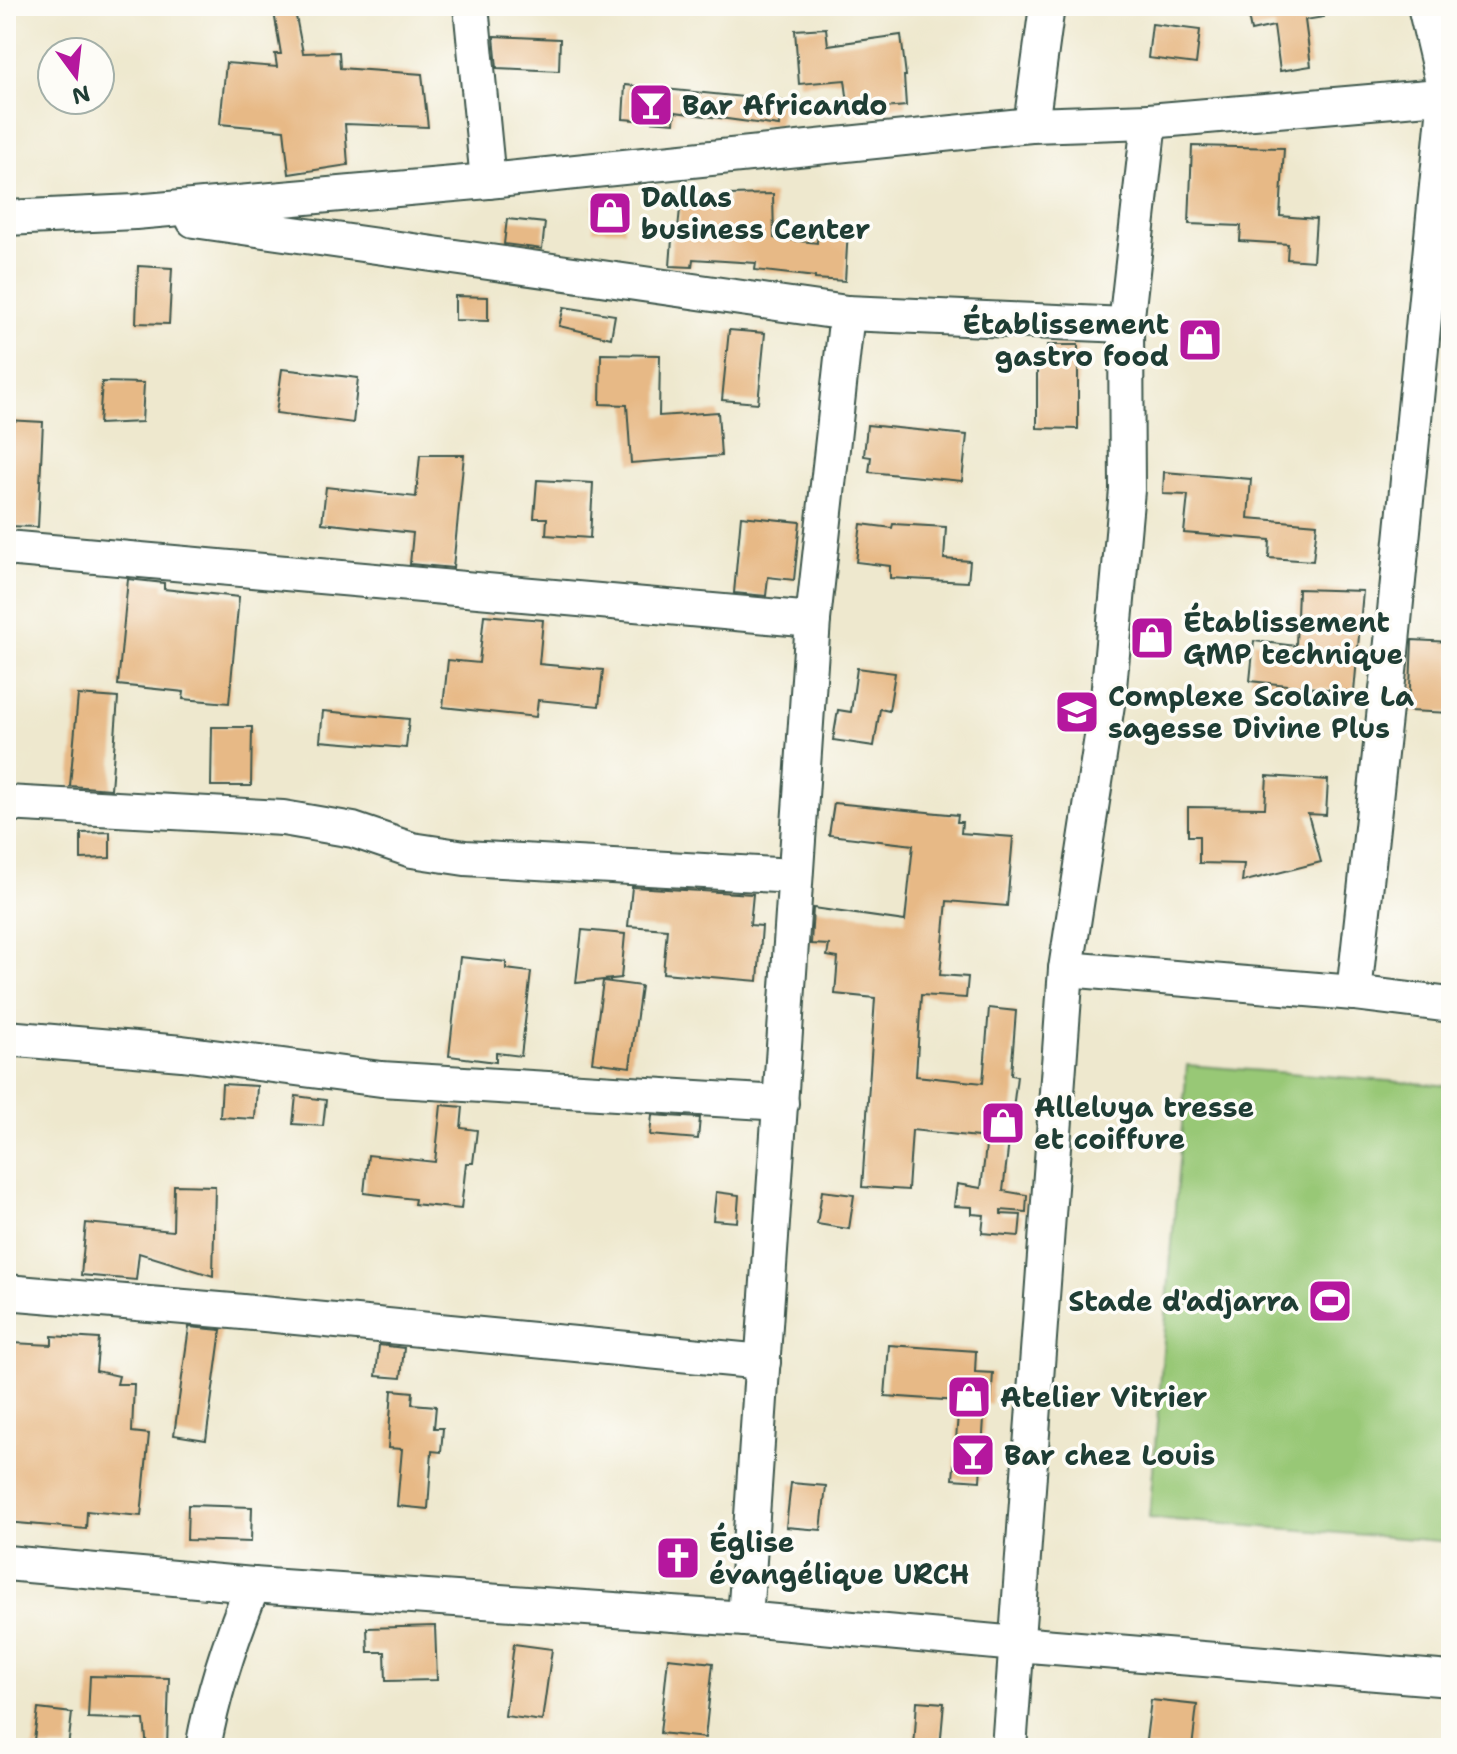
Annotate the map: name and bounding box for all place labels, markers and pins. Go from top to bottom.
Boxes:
bar icon: Bar Africando [627,81,675,129]
place label: Bar Africando [682,86,888,124]
place label: Dallas business Center [641,178,870,248]
shop icon: Dallas business Center [586,189,634,237]
place label: Établissement gastro food [962,304,1169,375]
shop icon: Établissement gastro food [1176,316,1224,364]
place label: Établissement GMP technique [1183,602,1403,673]
shop icon: Établissement GMP technique [1128,614,1176,662]
place label: Complexe Scolaire La sagesse Divine Plus [1108,677,1414,747]
school or university icon: Complexe Scolaire La sagesse Divine Plus [1053,688,1101,736]
place label: Alleluya tresse et coiffure [1034,1088,1254,1158]
shop icon: Alleluya tresse et coiffure [979,1099,1027,1147]
sports icon: Stade d'adjarra [1306,1277,1354,1325]
place label: Stade d'adjarra [1068,1282,1299,1320]
shop icon: Atelier Vitrier [945,1373,993,1421]
place label: Atelier Vitrier [1000,1378,1207,1416]
bar icon: Bar chez Louis [949,1431,997,1479]
place label: Bar chez Louis [1004,1436,1215,1474]
place label: Église évangélique URCH [709,1522,969,1593]
church icon: Église évangélique URCH [654,1534,702,1582]

